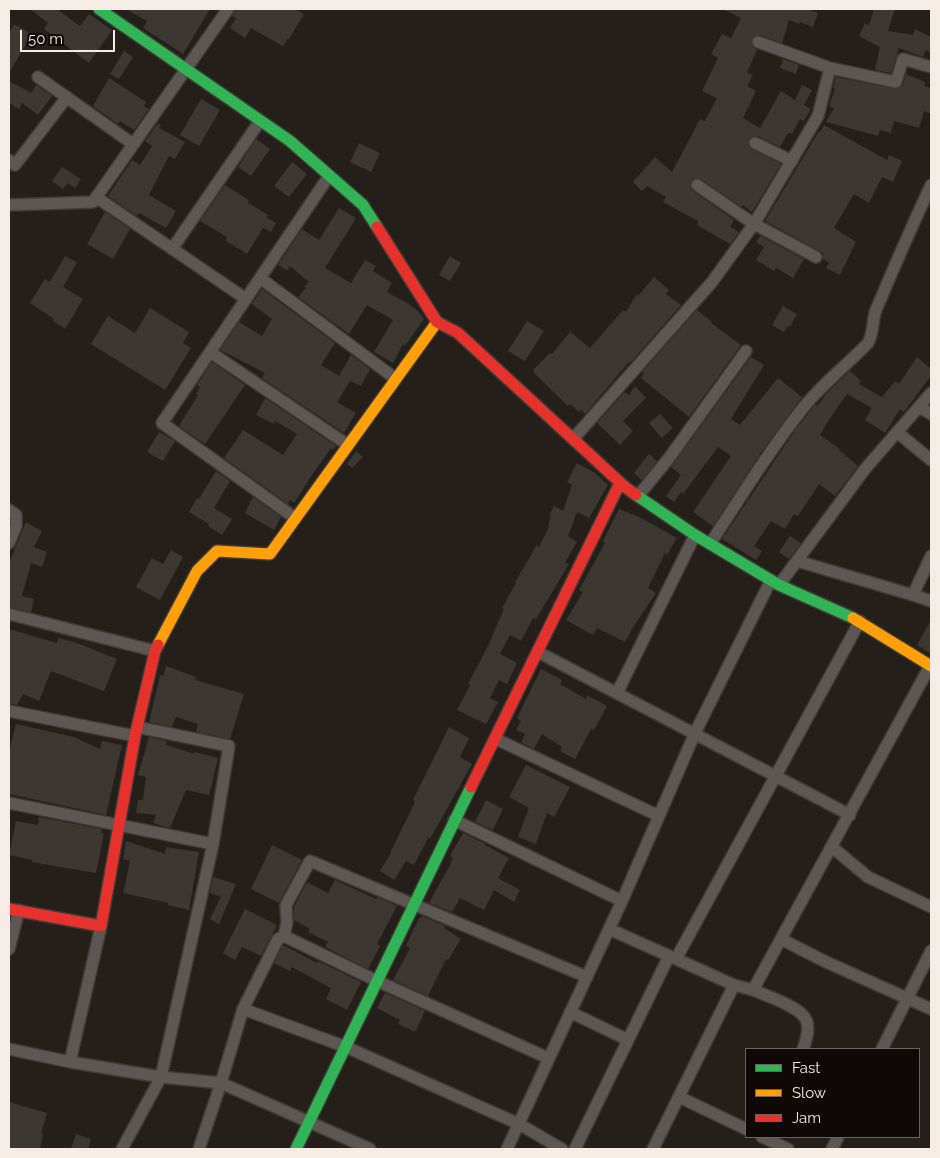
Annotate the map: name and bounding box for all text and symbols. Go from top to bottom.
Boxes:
scale bar [22,20,118,52]
text: 50 m [28,30,63,48]
legend [745,1048,920,1138]
text: Fast [792,1059,820,1077]
text: Slow [792,1084,826,1102]
text: Jam [792,1109,821,1127]

